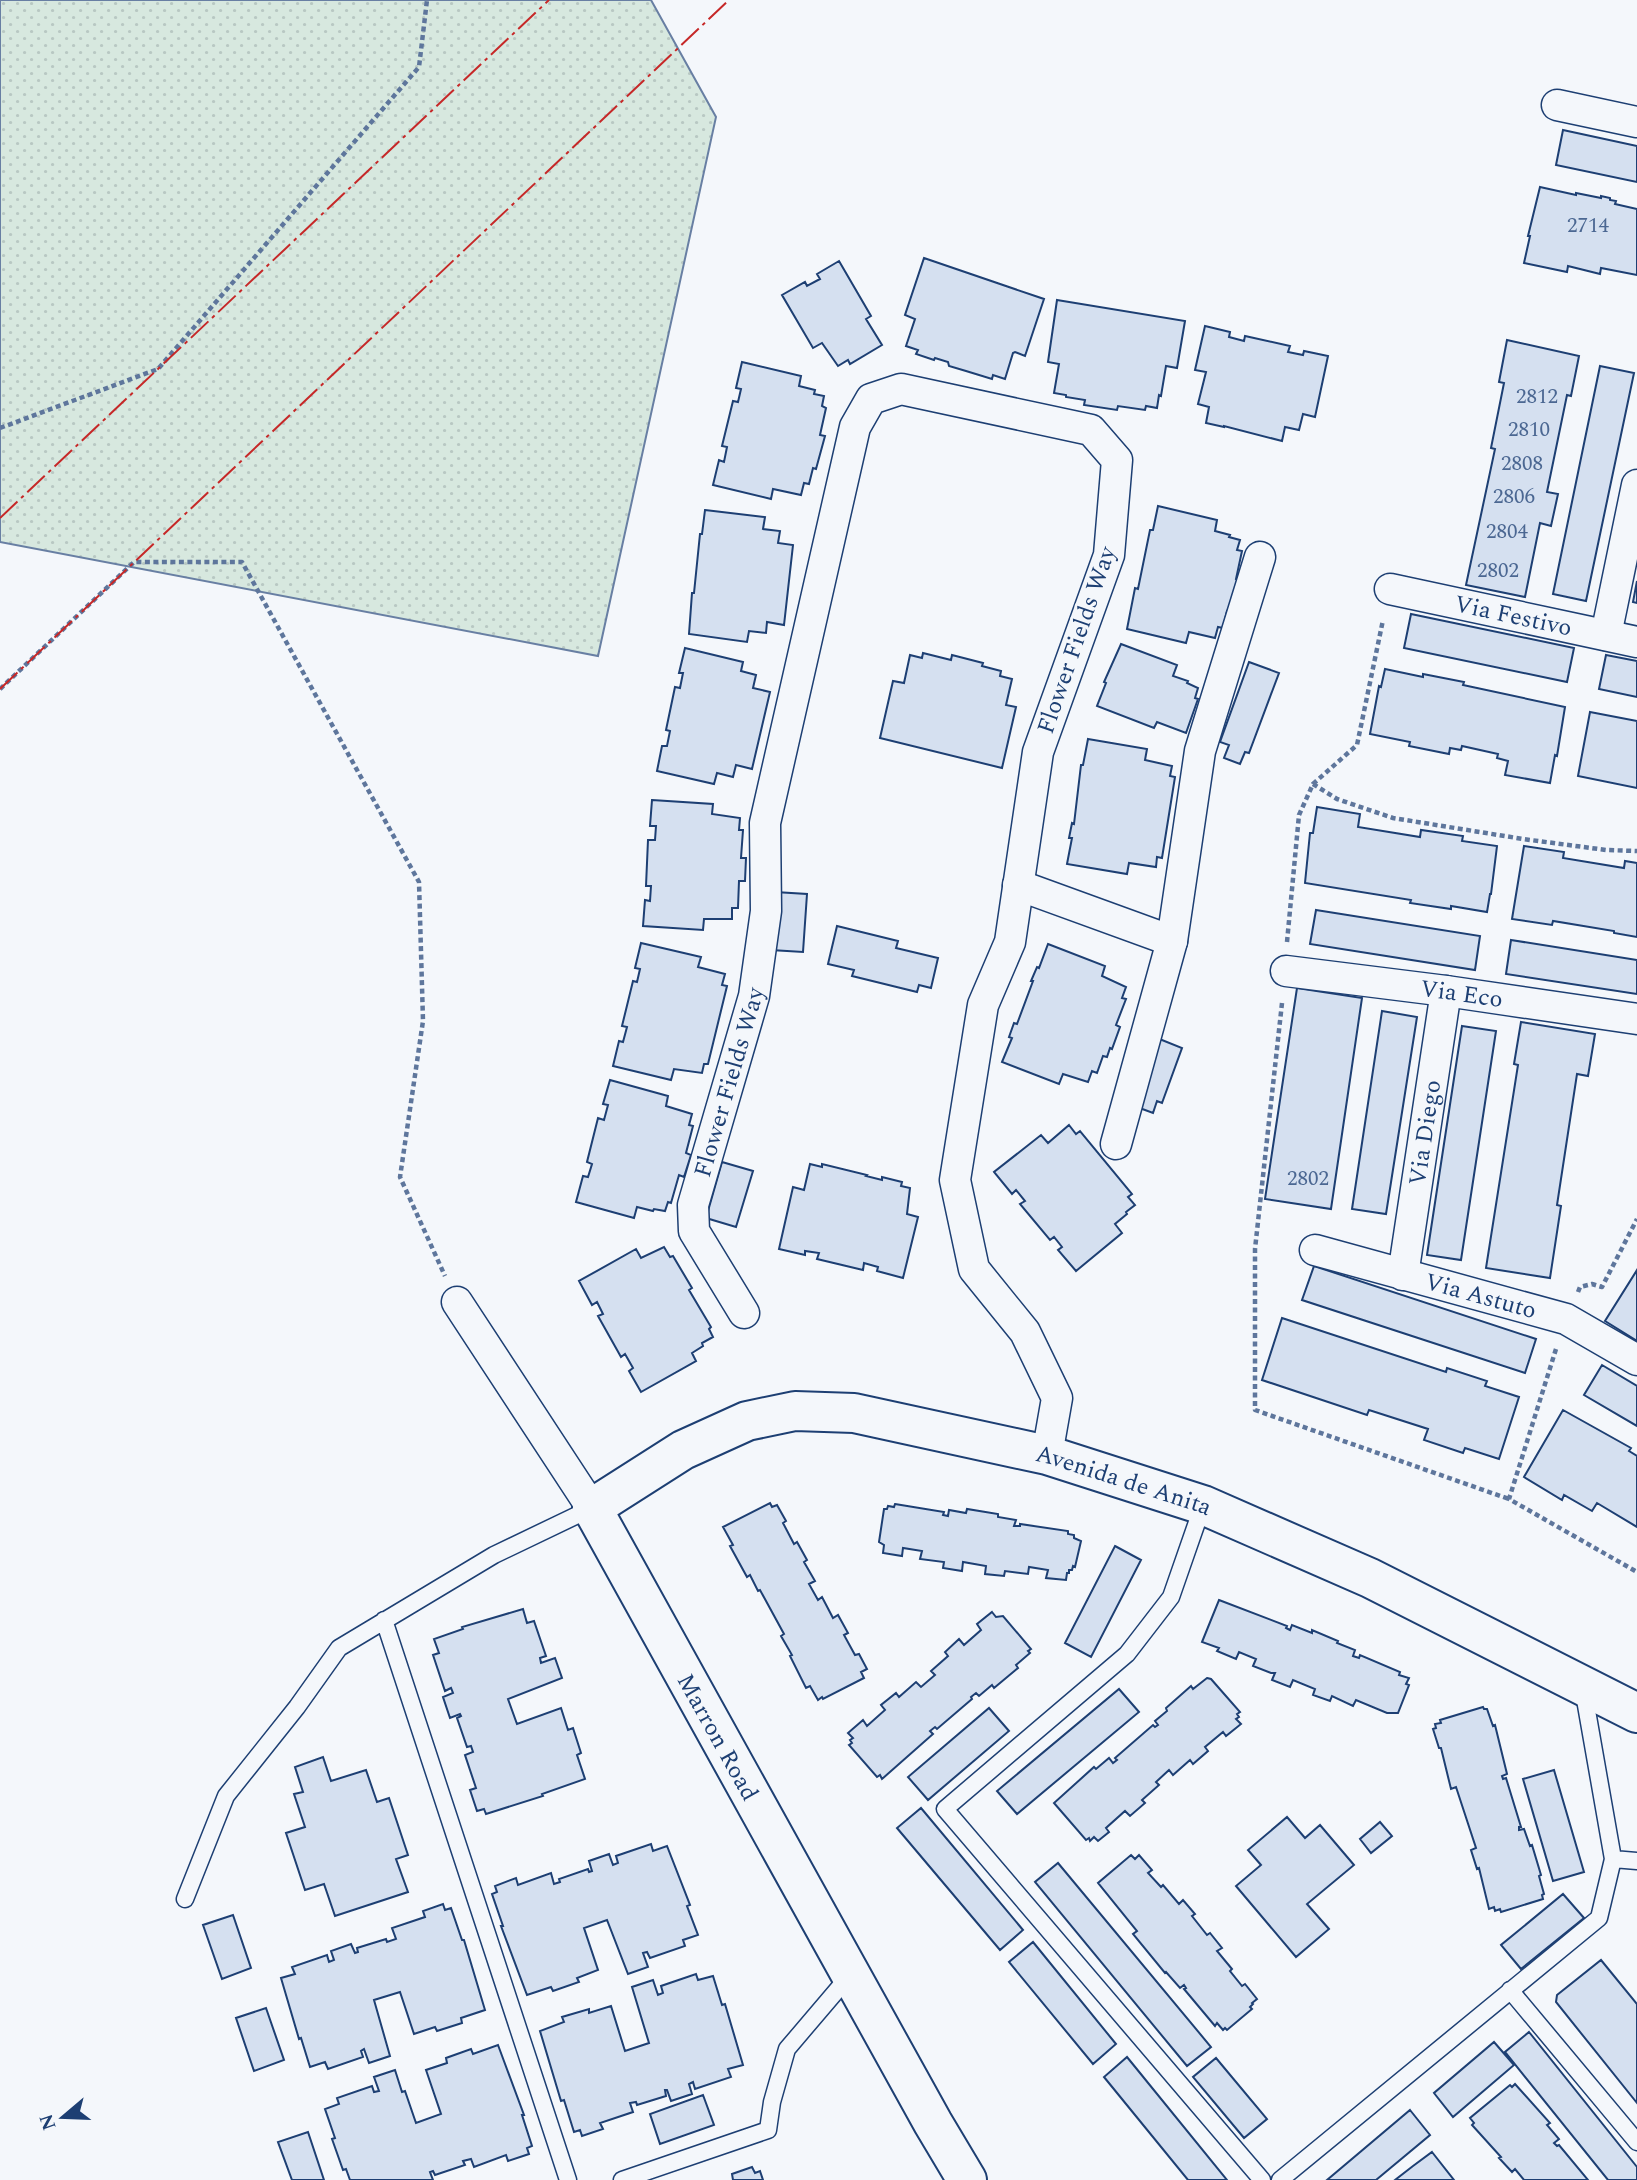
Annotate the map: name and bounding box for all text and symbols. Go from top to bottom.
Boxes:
house number: 2714 [1567,210,1609,242]
house number: 2812 [1516,381,1558,413]
house number: 2810 [1508,414,1550,446]
house number: 2808 [1501,448,1543,480]
house number: 2806 [1493,481,1535,513]
house number: 2804 [1486,516,1528,548]
street label: Flower Fields Way [1028,540,1126,739]
house number: 2802 [1477,555,1519,587]
street label: Via Festivo [1451,586,1575,647]
street label: Via Eco [1418,971,1505,1018]
street label: Flower Fields Way [685,984,774,1182]
street label: Via Diego [1400,1077,1451,1188]
house number: 2802 [1287,1163,1329,1195]
street label: Via Astuto [1421,1264,1540,1329]
street label: Avenida de Anita [1032,1436,1218,1526]
street label: Marron Road [667,1667,767,1808]
north arrow [28,2082,98,2152]
text: N [32,2110,65,2134]

